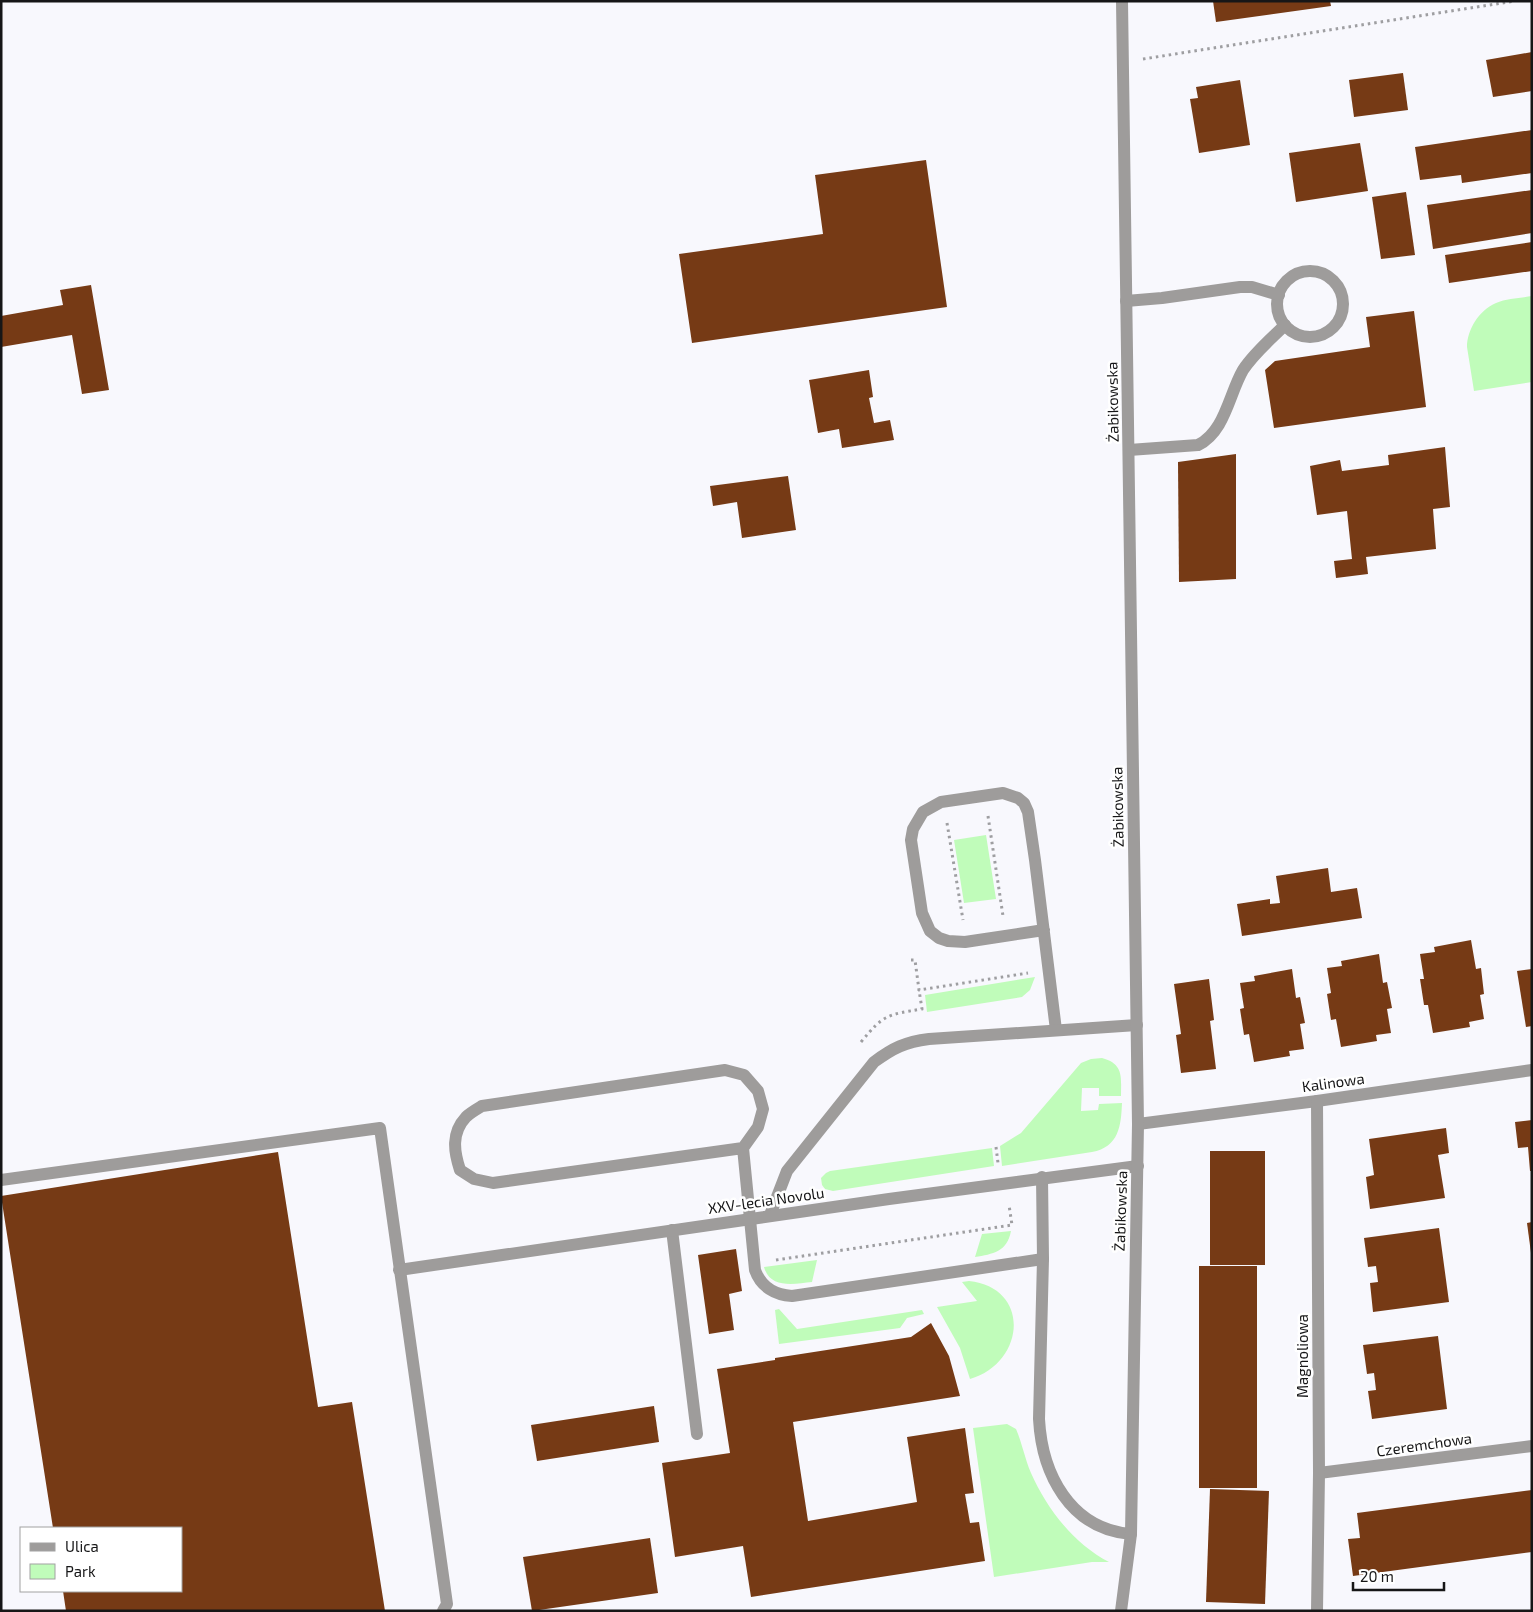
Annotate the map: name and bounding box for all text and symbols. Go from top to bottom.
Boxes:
street label: Żabikowska [1102,361,1122,443]
street label: Żabikowska [1107,766,1127,848]
street label: Kalinowa [1301,1069,1365,1095]
street label: Żabikowska [1110,1170,1130,1252]
street label: XXV-lecia Novolu [707,1183,825,1217]
street label: Magnoliowa [1293,1314,1311,1398]
street label: Czeremchowa [1375,1428,1473,1460]
legend [20,1527,182,1592]
text: Ulica [65,1537,99,1555]
scale bar [1353,1560,1444,1592]
text: Park [65,1562,96,1580]
text: 20 m [1360,1567,1394,1585]

